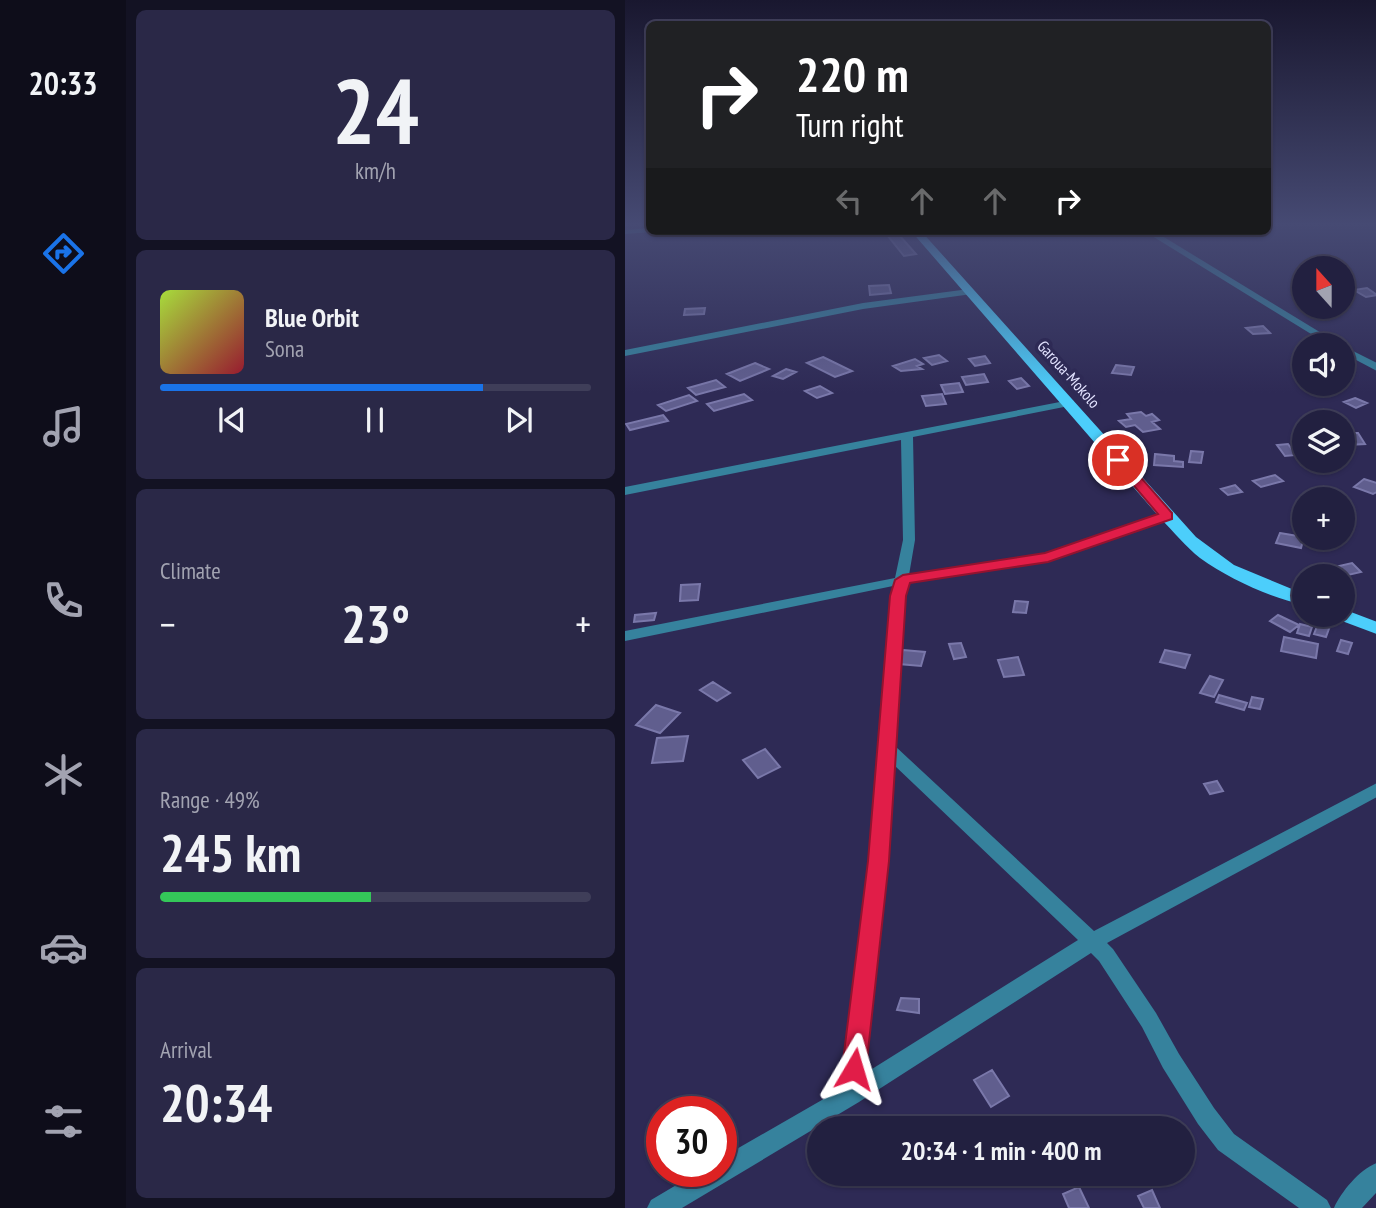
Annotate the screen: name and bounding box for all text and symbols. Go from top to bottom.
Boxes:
text: 220 m [796,42,909,106]
icon: right [681,49,772,140]
text: 24 [332,51,419,169]
text: 20:33 [28,62,98,104]
text: Turn right [796,104,904,146]
text: km/h [355,156,396,185]
icon: left [830,182,868,220]
icon: ahead [903,182,941,220]
icon: ahead [976,182,1014,220]
icon: right [1049,182,1087,220]
icon: directions [39,229,88,278]
north arrow [1292,256,1355,318]
map controls [1292,256,1355,627]
text: Blue Orbit [265,301,359,334]
button: sound [1292,333,1355,396]
text: Sona [265,334,304,363]
street label: Garoua-Mokolo [1033,336,1105,412]
icon: previous [213,401,251,439]
icon: pause [356,401,394,439]
icon: next [500,401,538,439]
icon: music [39,402,88,451]
button: layers [1292,410,1355,473]
pin [1088,430,1148,490]
icon: arrive [1099,441,1137,479]
button: + [1292,487,1355,550]
text: Climate [160,556,221,585]
button: − [1292,564,1355,627]
icon: phone [39,576,88,625]
text: 23° [341,590,410,657]
text: − [160,599,176,648]
text: + [575,599,591,648]
icon: climate [39,750,88,799]
text: Range · 49% [160,785,260,814]
text: 245 km [160,819,301,886]
icon: car [39,923,88,972]
position arrow [817,1032,891,1106]
text: Arrival [160,1035,212,1064]
text: 20:34 [160,1069,272,1136]
speed limit sign: 30 [646,1096,737,1187]
icon: filters [39,1097,88,1146]
text: 20:34 · 1 min · 400 m [901,1134,1101,1167]

